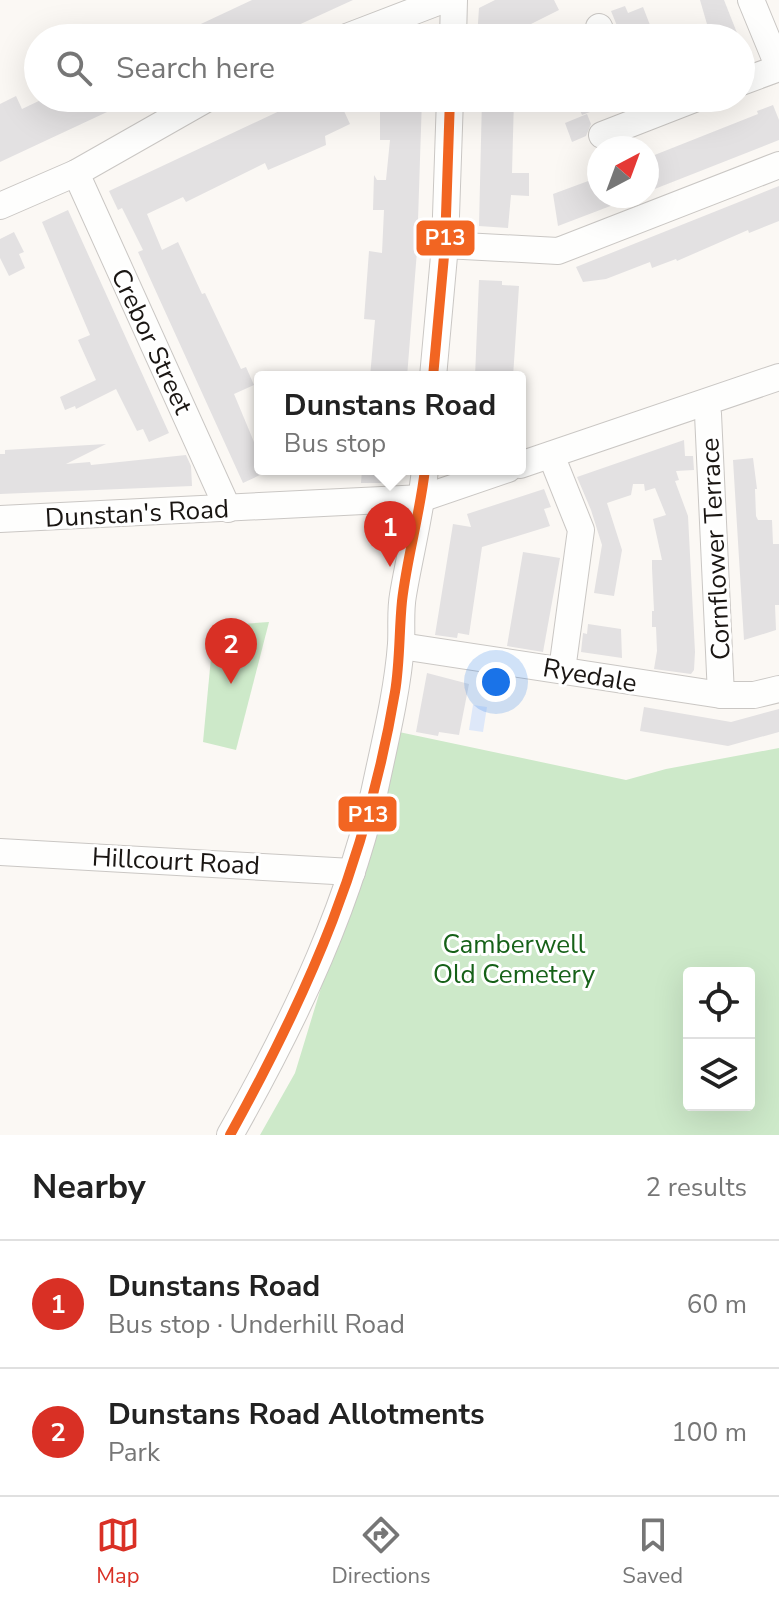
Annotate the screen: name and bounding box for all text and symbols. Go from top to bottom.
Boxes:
search box [24,24,755,112]
icon: search [52,46,96,90]
text: Search here [116,48,275,89]
north arrow [587,136,659,208]
line badge: P13 [415,219,476,257]
text: P13 [425,223,465,253]
street label: Crebor Street [103,263,201,421]
popup [254,371,526,475]
text: Dunstans Road [284,385,496,426]
text: Bus stop [284,426,386,461]
street label: Cornflower Terrace [692,437,739,661]
street label: Dunstan's Road [44,491,230,536]
pin: 1 [364,501,416,567]
pin: 2 [205,618,257,684]
street label: Ryedale [540,650,640,701]
your location [476,662,516,702]
line badge: P13 [337,795,398,833]
text: P13 [348,800,388,830]
street label: Hillcourt Road [91,840,261,883]
park label: Camberwell Old Cemetery [433,927,596,992]
map controls [683,967,755,1111]
button: locate [683,967,755,1039]
button: layers [683,1039,755,1111]
text: Nearby [32,1164,146,1210]
text: 2 results [646,1170,747,1205]
text: Dunstans Road [108,1266,320,1307]
text: 1 [50,1287,66,1322]
text: 60 m [687,1287,747,1322]
text: Bus stop · Underhill Road [108,1307,405,1342]
text: Dunstans Road Allotments [108,1394,485,1435]
text: 2 [50,1415,66,1450]
text: 100 m [671,1415,747,1450]
text: Park [108,1435,160,1470]
tab: Map [96,1513,140,1591]
tab: Directions [332,1513,431,1591]
tab: Saved [622,1513,683,1591]

